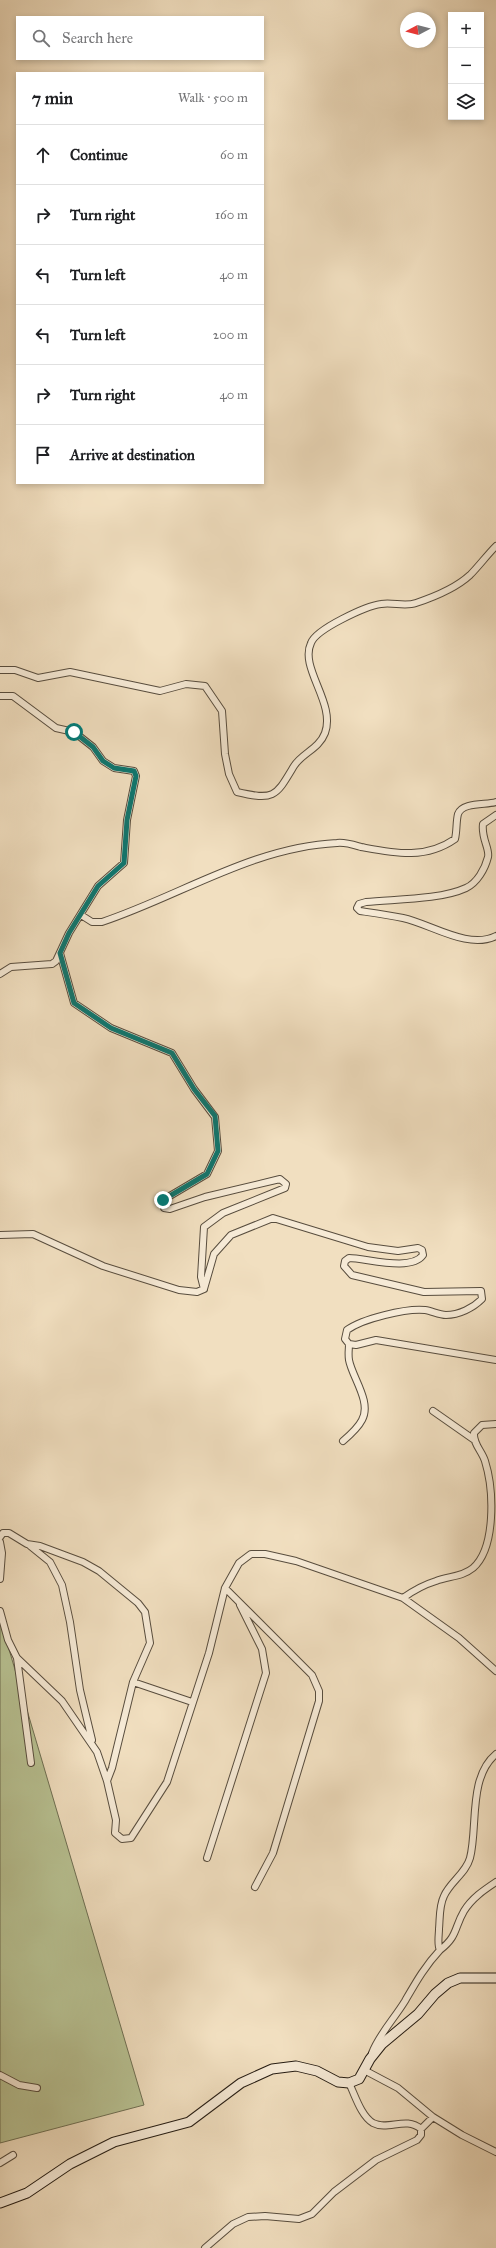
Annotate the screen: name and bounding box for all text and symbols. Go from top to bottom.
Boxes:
north arrow [400,12,436,48]
map controls [448,12,484,120]
button: + [448,12,484,48]
search box [16,16,264,60]
icon: search [30,27,52,49]
text: Search here [62,29,133,47]
button: − [448,48,484,84]
button: layers [448,84,484,120]
text: 7 min [32,88,73,109]
text: Walk · 500 m [178,90,248,106]
icon: ahead [32,144,54,166]
text: Continue [70,146,128,164]
text: 60 m [220,147,248,163]
icon: right [32,204,54,226]
text: Turn right [70,206,135,224]
text: 160 m [215,207,248,223]
icon: left [32,264,54,286]
text: Turn left [70,266,126,284]
text: 40 m [219,267,248,283]
icon: left [32,324,54,346]
text: Turn left [70,326,126,344]
text: 200 m [213,327,248,343]
icon: right [32,384,54,406]
text: Turn right [70,386,135,404]
text: 40 m [219,387,248,403]
icon: arrive [32,444,54,466]
text: Arrive at destination [70,446,195,464]
route start [65,723,83,741]
route end [154,1191,172,1209]

